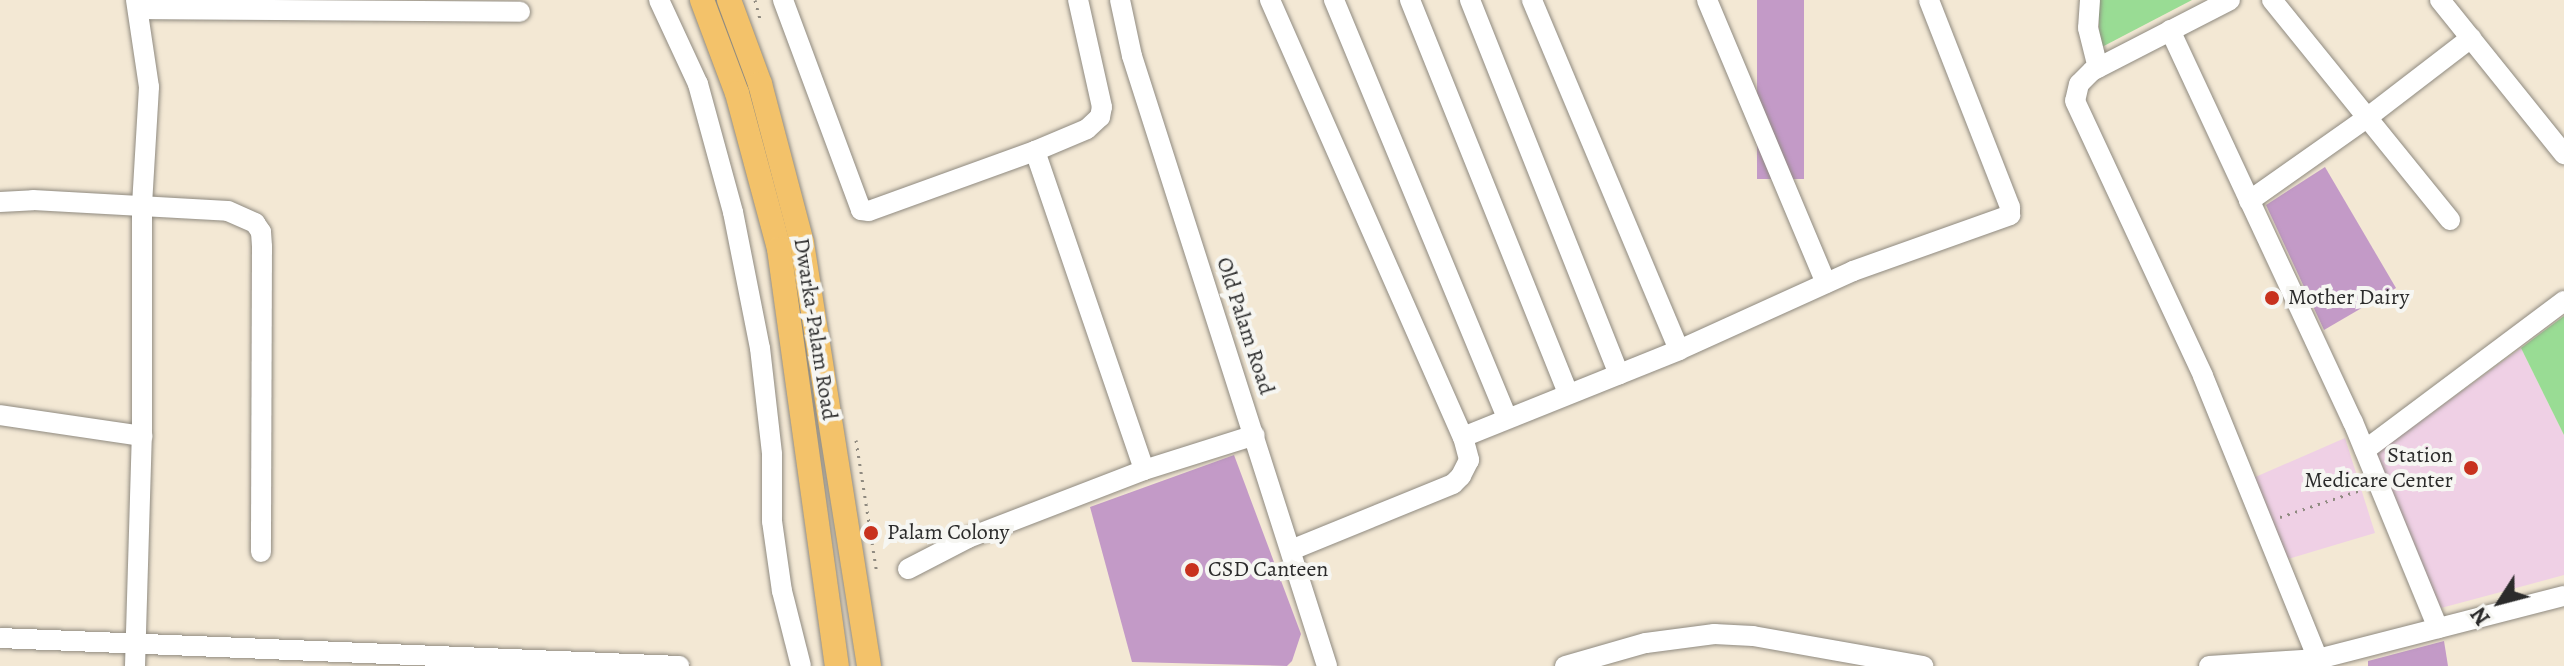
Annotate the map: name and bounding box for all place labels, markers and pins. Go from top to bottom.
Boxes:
place label: Mother Dairy [2288,285,2409,311]
marker: Mother Dairy [2263,289,2281,307]
place label: Station Medicare Center [2304,442,2453,494]
marker: Station Medicare Center [2460,457,2482,479]
place label: Palam Colony [887,520,1009,546]
marker: Palam Colony [862,524,880,542]
place label: CSD Canteen [1208,557,1328,583]
marker: CSD Canteen [1183,561,1201,579]

